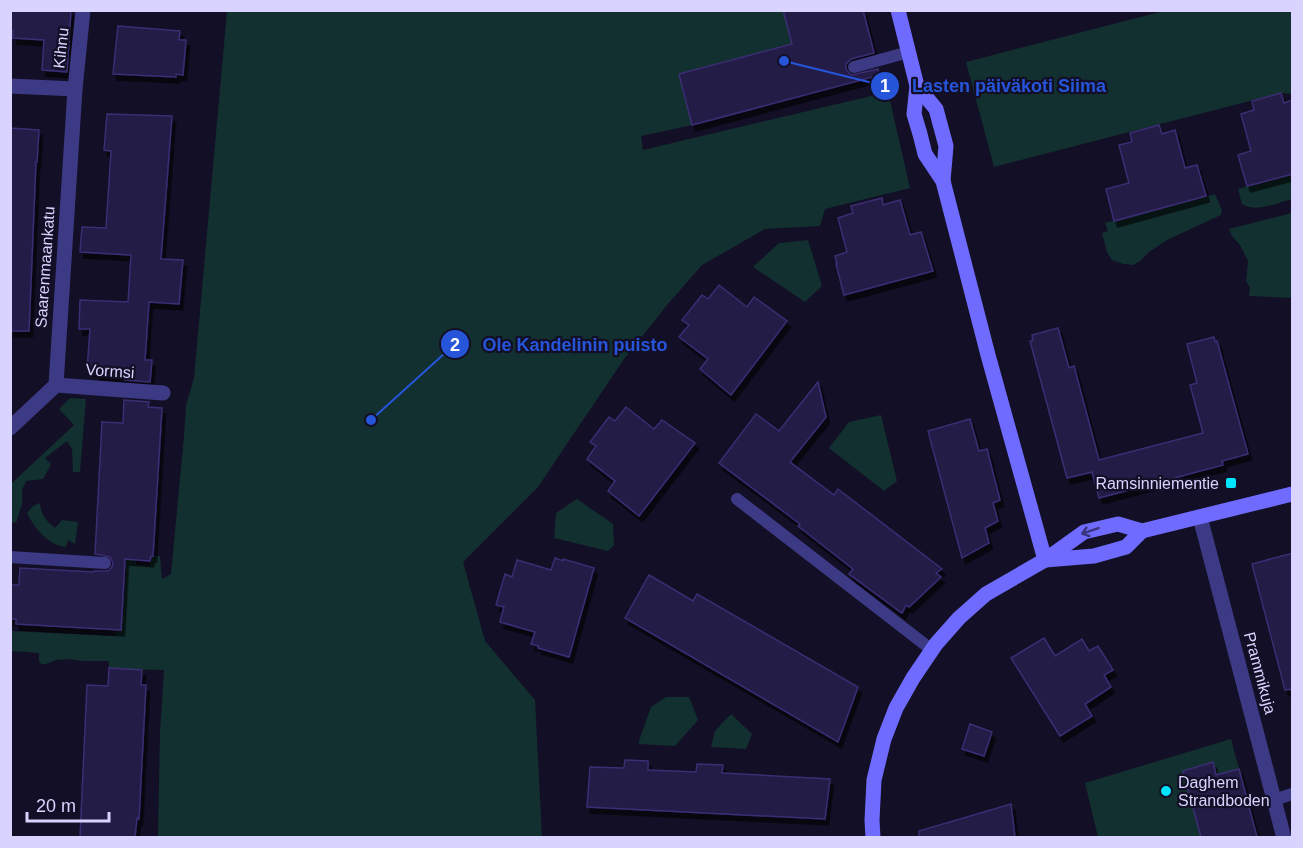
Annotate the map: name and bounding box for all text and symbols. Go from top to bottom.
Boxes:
street label: Kihnu [50,27,72,69]
callout: Lasten päiväkoti Siima [870,68,1118,104]
text: 1 [880,76,890,96]
text: Lasten päiväkoti Siima [912,76,1107,96]
street label: Saarenmaankatu [32,206,58,328]
callout: Ole Kandelinin puisto [440,326,679,362]
text: 2 [450,335,460,355]
text: Ole Kandelinin puisto [482,335,668,355]
street label: Vormsi [85,361,135,381]
place label: Ramsinniementie [1095,475,1219,492]
marker: Ramsinniementie [1224,476,1238,490]
one-way arrow [1081,527,1100,538]
street label: Prammikuja [1241,630,1279,716]
place label: Daghem Strandboden [1178,774,1270,809]
marker: Daghem Strandboden [1159,784,1173,798]
scale bar [27,785,110,823]
text: 20 m [36,796,76,816]

